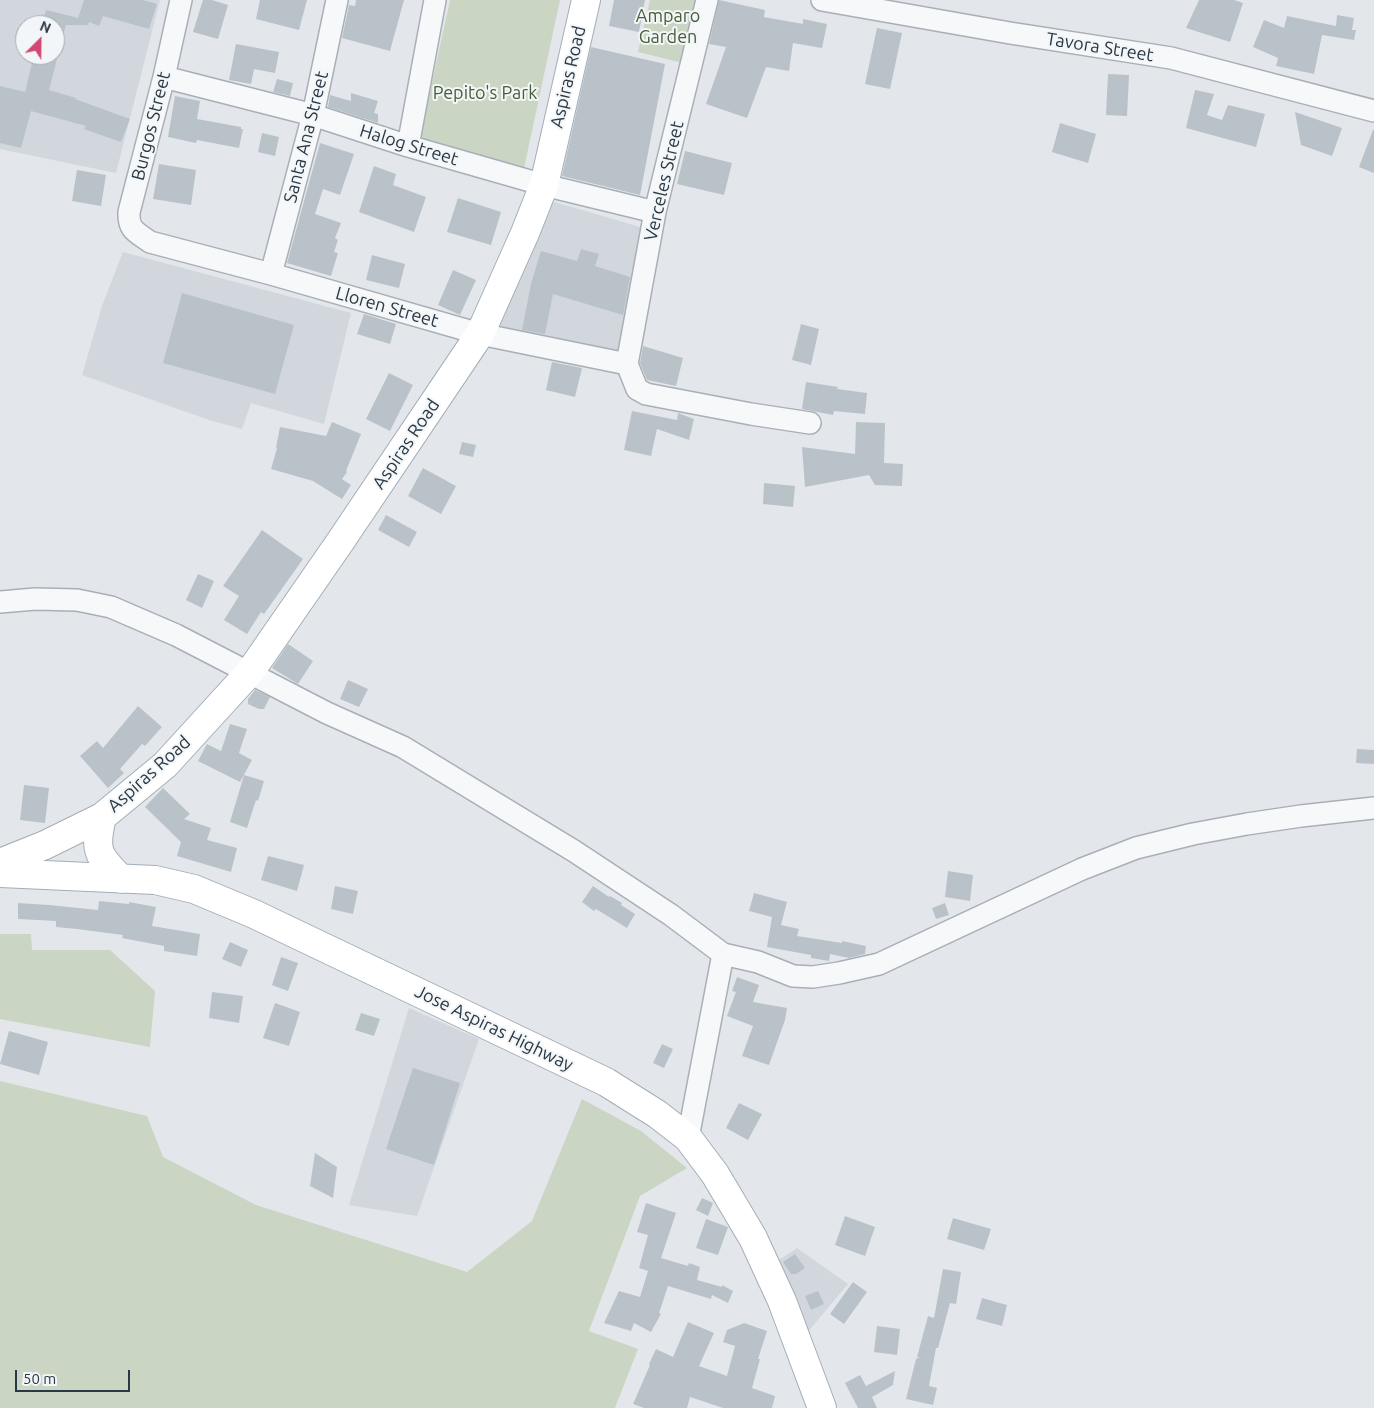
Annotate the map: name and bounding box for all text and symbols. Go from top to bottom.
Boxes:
park label: Amparo Garden [636,5,700,48]
north arrow [15,15,65,65]
text: N [38,18,53,37]
street label: Aspiras Road [546,24,590,130]
street label: Tavora Street [1045,28,1155,66]
street label: Burgos Street [127,69,175,183]
street label: Santa Ana Street [279,69,333,205]
park label: Pepito's Park [433,82,537,104]
street label: Verceles Street [640,119,688,243]
street label: Halog Street [357,120,461,170]
street label: Lloren Street [333,282,441,332]
street label: Aspiras Road [368,395,444,493]
street label: Aspiras Road [103,731,195,817]
street label: Jose Aspiras Highway [411,980,577,1076]
scale bar [18,1360,132,1392]
text: 50 m [23,1370,56,1387]

